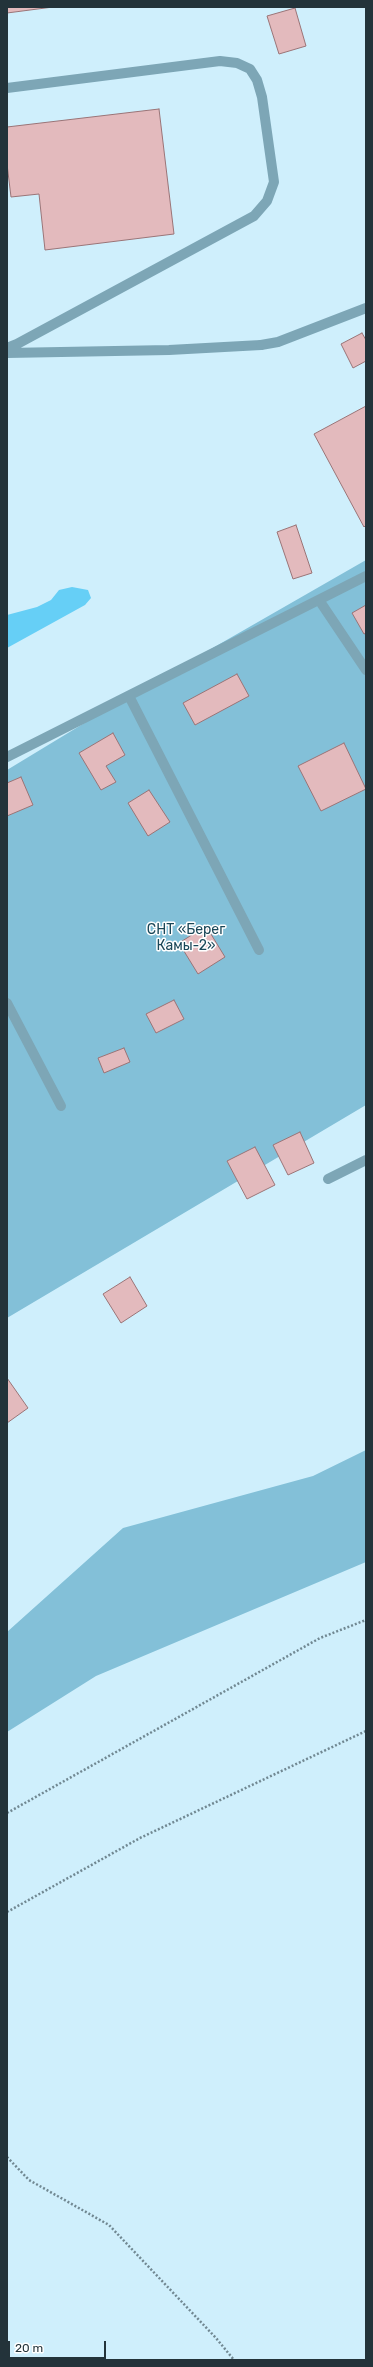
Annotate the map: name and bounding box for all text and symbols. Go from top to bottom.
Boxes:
park label: СНТ «Берег Камы-2» [147,922,225,954]
scale bar [10,2333,108,2359]
text: 20 m [15,2341,43,2355]

